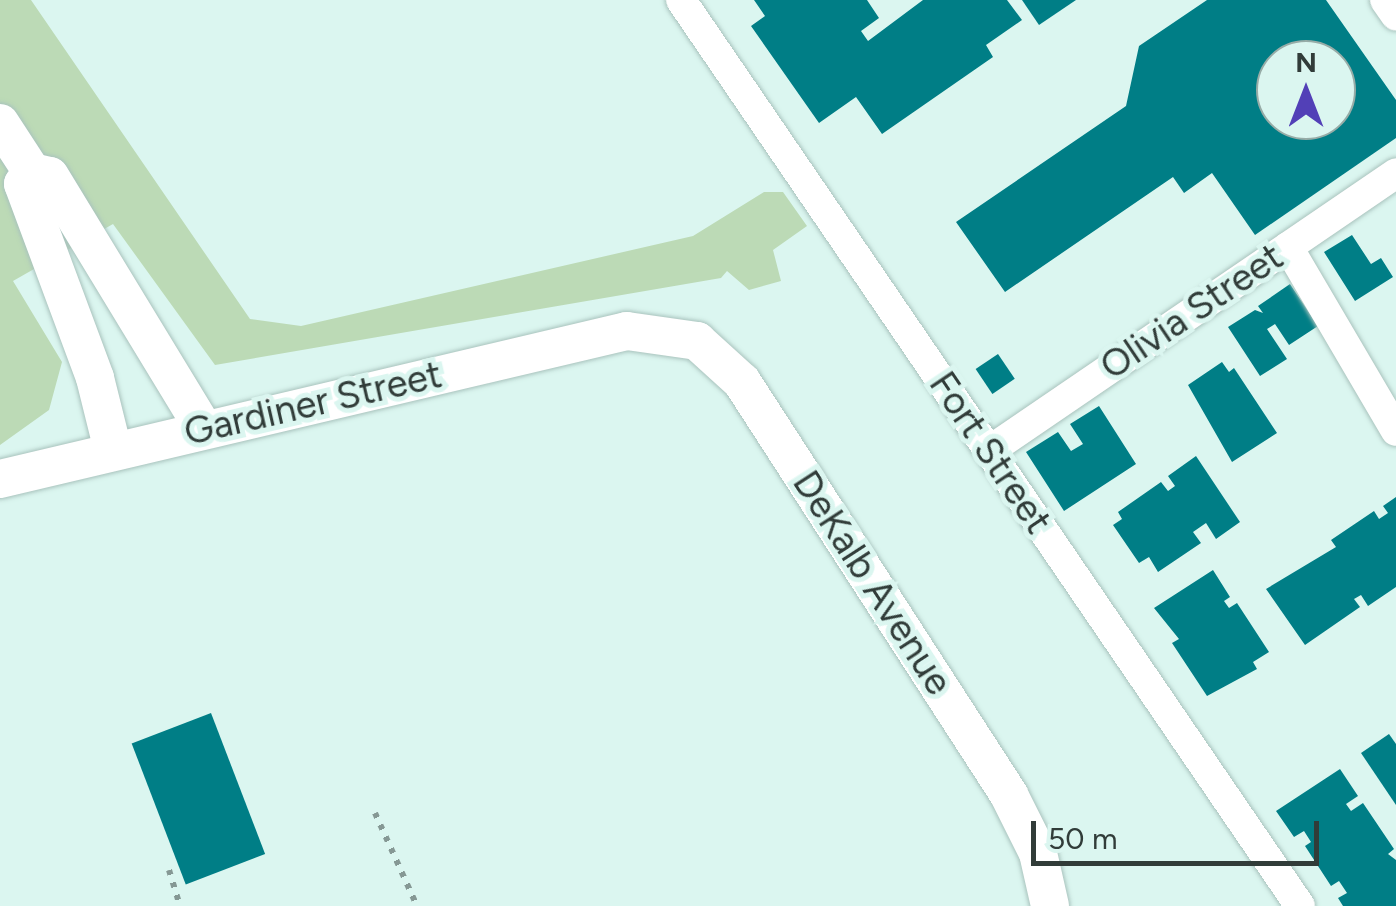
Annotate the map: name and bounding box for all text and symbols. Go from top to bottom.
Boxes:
north arrow [1256,40,1356,140]
text: N [1295,45,1317,79]
street label: Olivia Street [1092,234,1292,390]
street label: Gardiner Street [180,352,446,456]
street label: Fort Street [919,363,1061,543]
street label: DeKalb Avenue [783,463,961,703]
scale bar [1036,801,1324,863]
text: 50 m [1048,820,1117,857]

